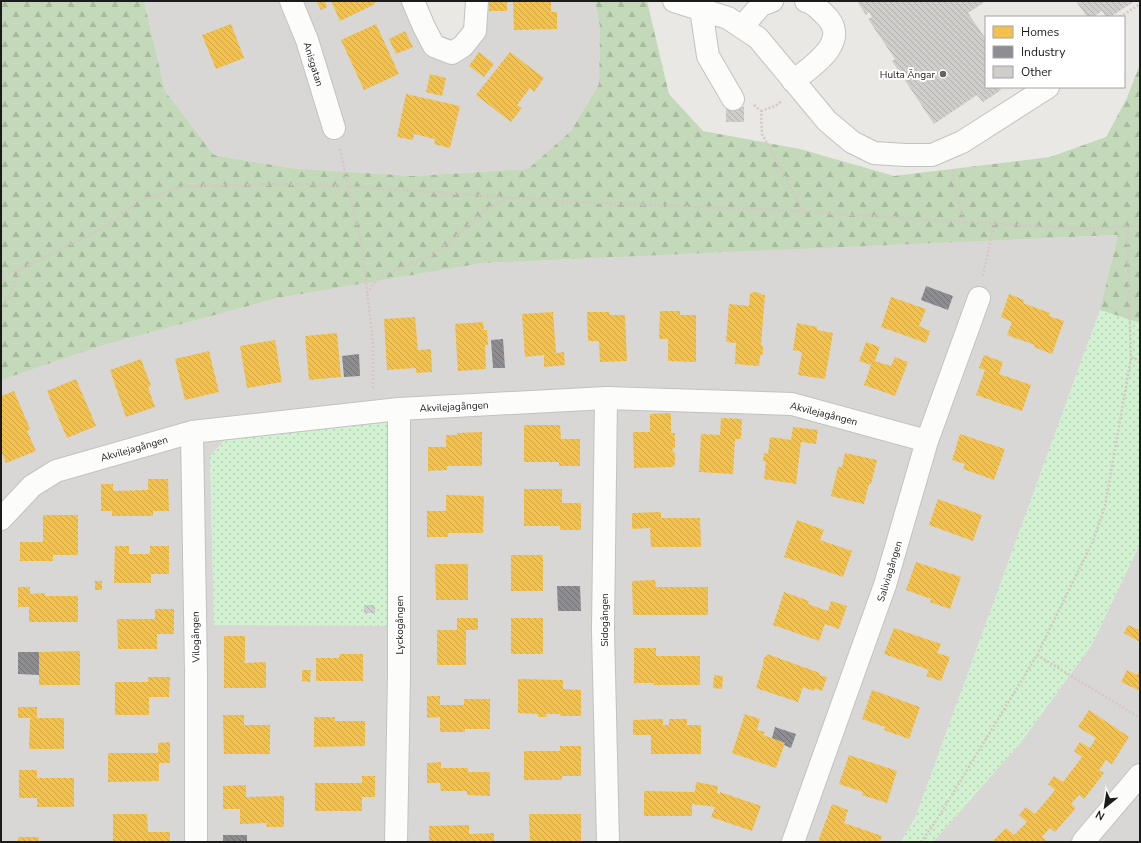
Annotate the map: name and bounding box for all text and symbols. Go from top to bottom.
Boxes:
legend [985,16,1125,88]
text: Homes [1021,24,1059,40]
street label: Anisgatan [300,40,326,88]
text: Industry [1021,44,1066,60]
text: Other [1021,64,1053,80]
place label: Hulta Ängar [880,68,935,82]
marker: Hulta Ängar [938,69,948,79]
street label: Akvilejagången [419,398,489,416]
street label: Akvilejagången [788,399,859,429]
street label: Akvilejagången [99,433,169,465]
street label: Saliviagången [874,539,906,604]
street label: Sidogången [598,593,612,647]
street label: Lyckogången [393,596,407,654]
street label: Vilogången [189,611,203,664]
north arrow [1085,787,1125,827]
text: N [1093,807,1108,824]

